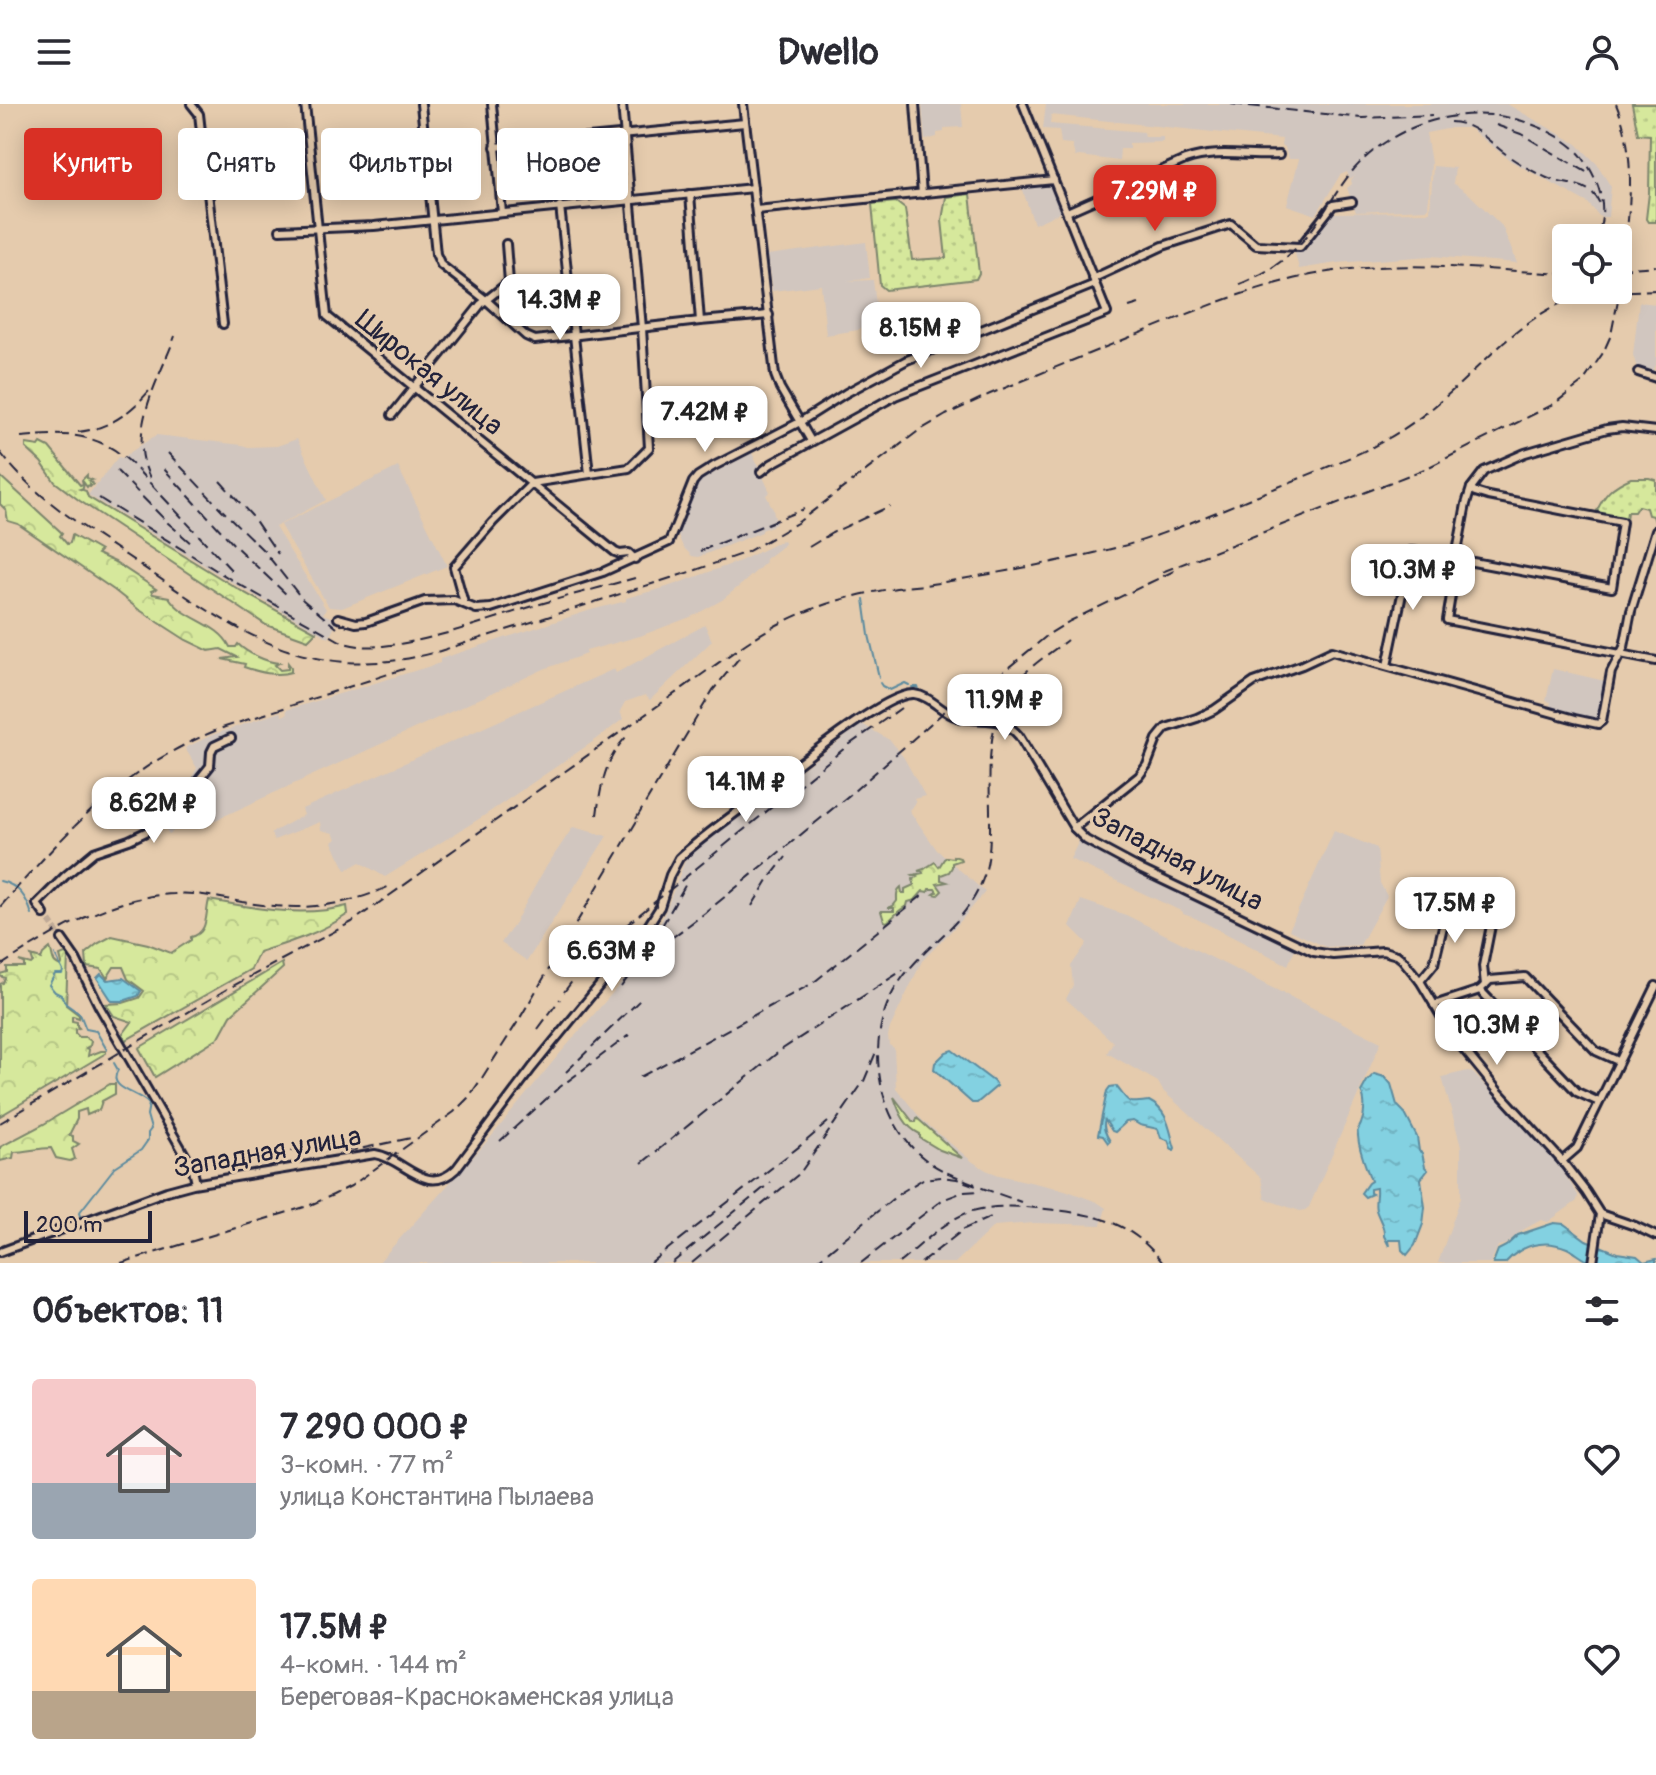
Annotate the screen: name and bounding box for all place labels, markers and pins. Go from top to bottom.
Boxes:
pin: 7.29M ₽ [1081,165,1229,233]
pin: 14.3M ₽ [486,274,634,342]
pin: 8.15M ₽ [847,302,995,370]
pin: 7.42M ₽ [631,386,779,454]
pin: 10.3M ₽ [1339,544,1487,612]
pin: 11.9M ₽ [931,674,1079,742]
pin: 14.1M ₽ [672,756,820,824]
pin: 8.62M ₽ [80,777,228,845]
pin: 17.5M ₽ [1381,877,1529,945]
pin: 6.63M ₽ [538,925,686,993]
pin: 10.3M ₽ [1423,999,1571,1067]

